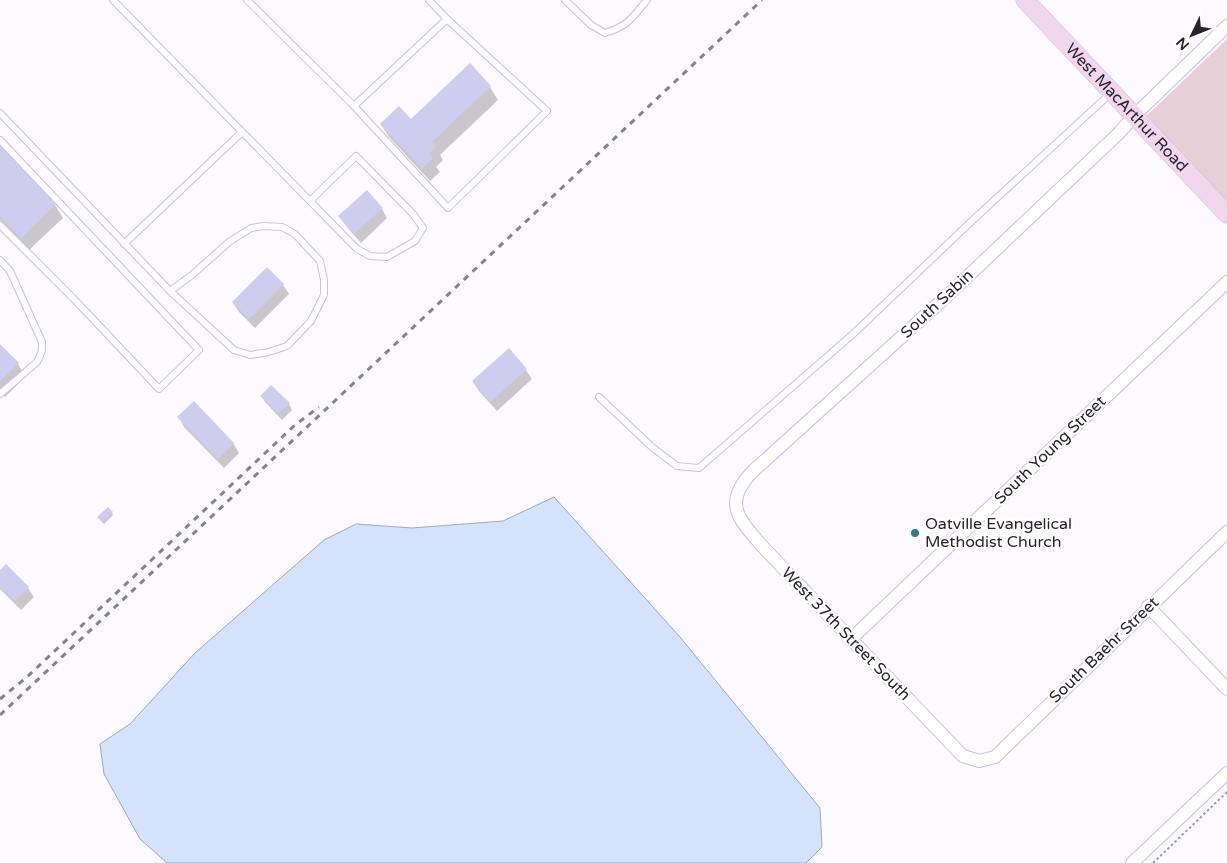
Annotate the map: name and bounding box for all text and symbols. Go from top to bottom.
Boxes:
north arrow [1167,10,1217,60]
text: N [1173,34,1193,53]
street label: West MacArthur Road [1061,39,1192,176]
street label: South Sabin [897,265,977,343]
street label: South Young Street [990,392,1110,508]
place label: Oatville Evangelical Methodist Church [925,514,1072,552]
marker: Oatville Evangelical Methodist Church [909,527,921,539]
street label: West 37th Street South [777,563,915,705]
street label: South Baehr Street [1045,593,1163,707]

